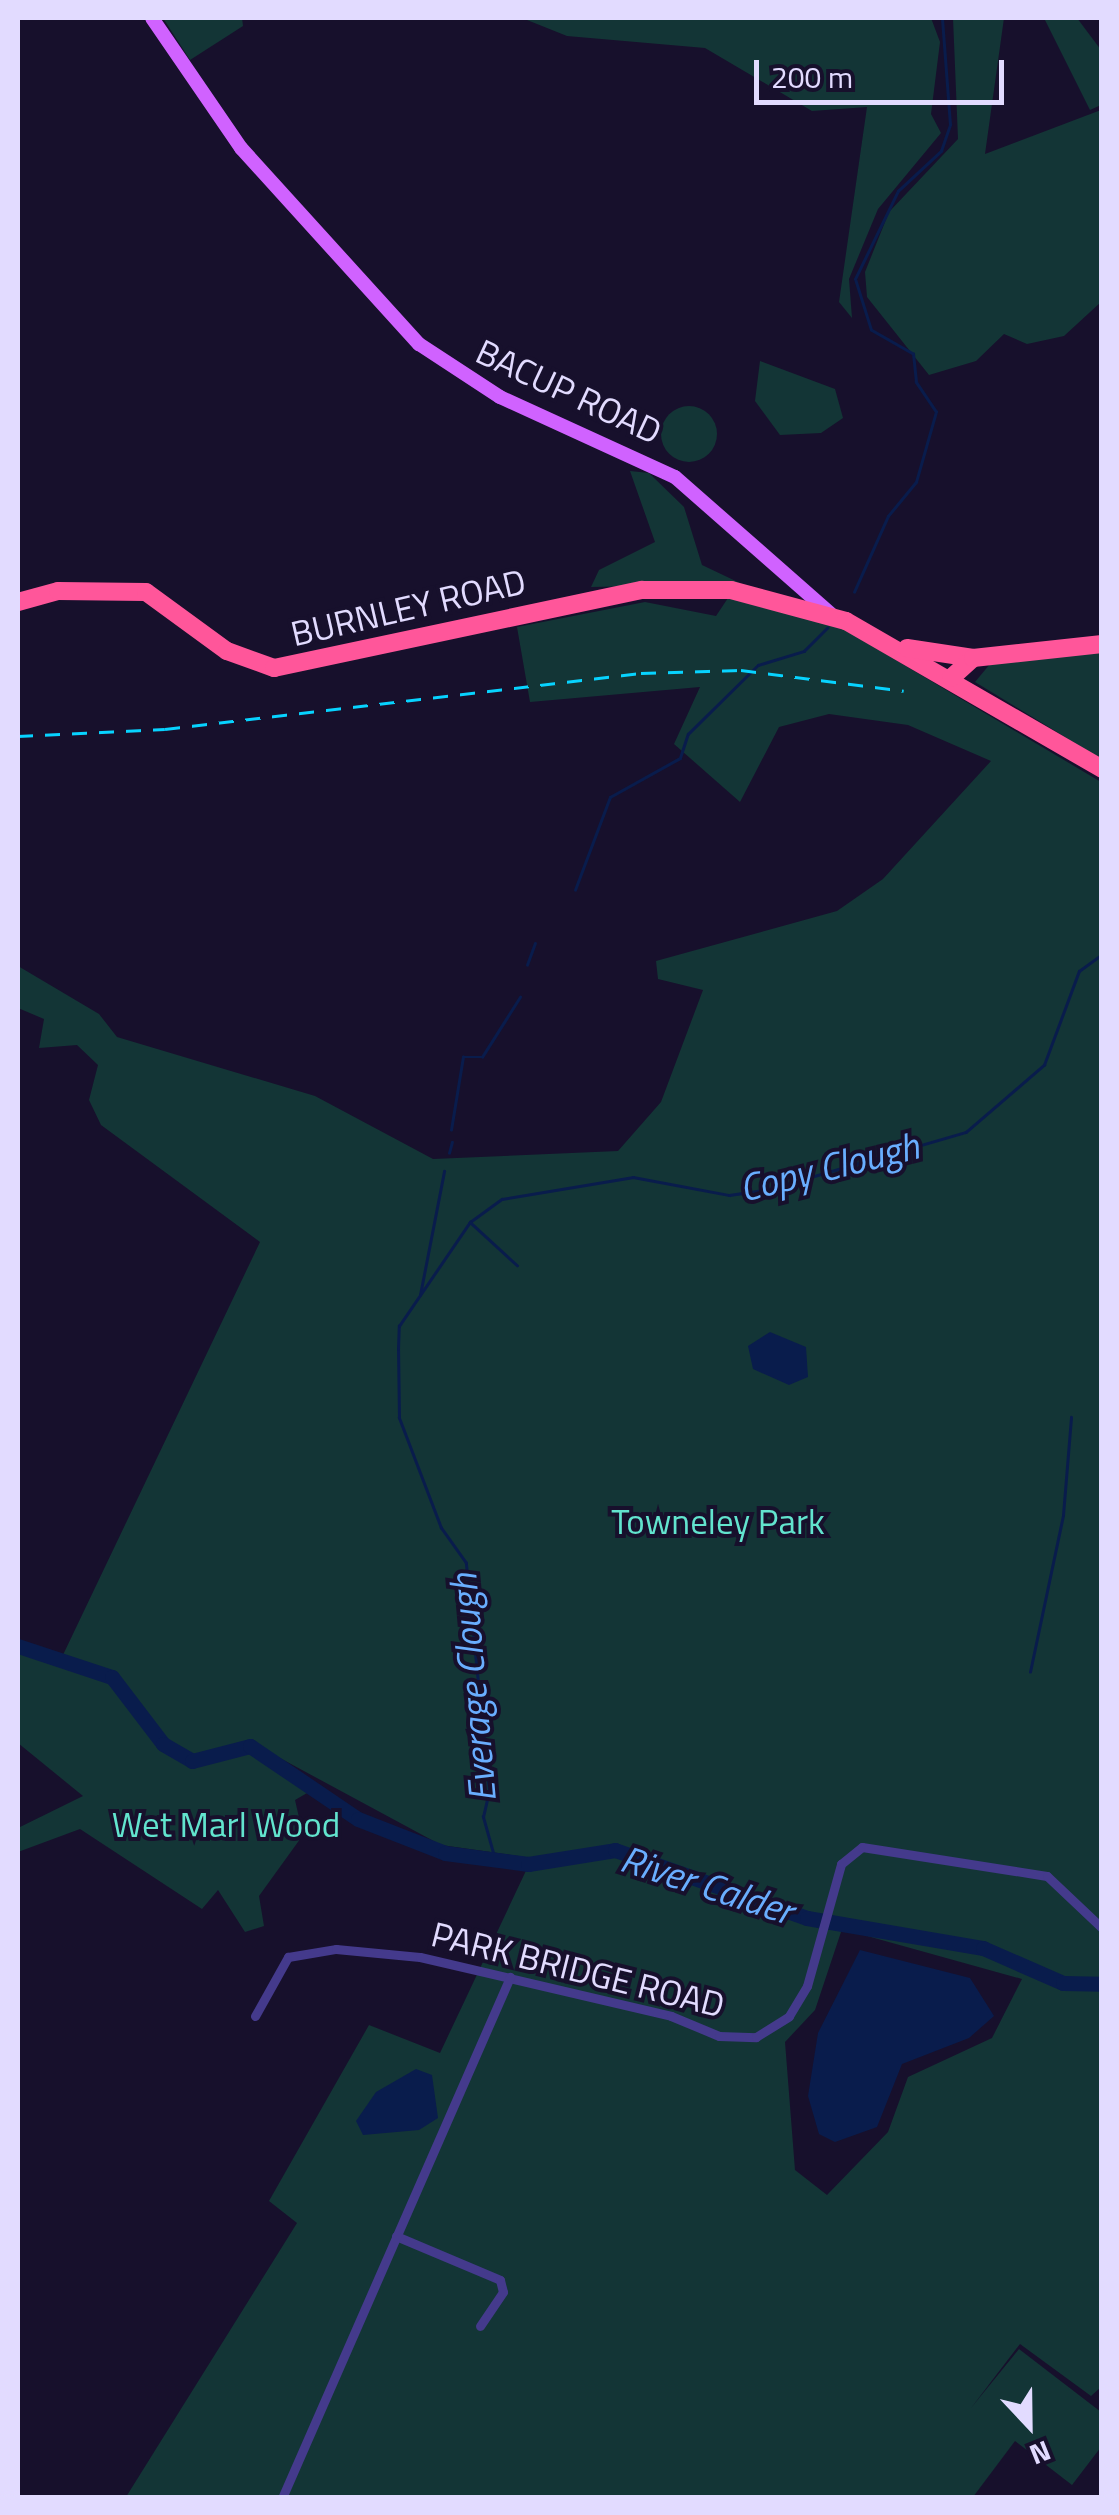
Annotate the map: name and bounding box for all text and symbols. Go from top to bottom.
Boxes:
scale bar [759,40,1009,102]
text: 200 m [771,54,853,100]
street label: BACUP ROAD [470,330,668,452]
street label: BURNLEY ROAD [287,560,529,654]
water label: Copy Clough [734,1123,924,1211]
park label: Towneley Park [611,1500,825,1542]
water label: Everage Clough [440,1572,506,1804]
park label: Wet Marl Wood [112,1803,340,1845]
water label: River Calder [615,1836,799,1934]
street label: PARK BRIDGE ROAD [427,1912,729,2026]
north arrow [979,2375,1079,2475]
text: N [1023,2430,1057,2477]

